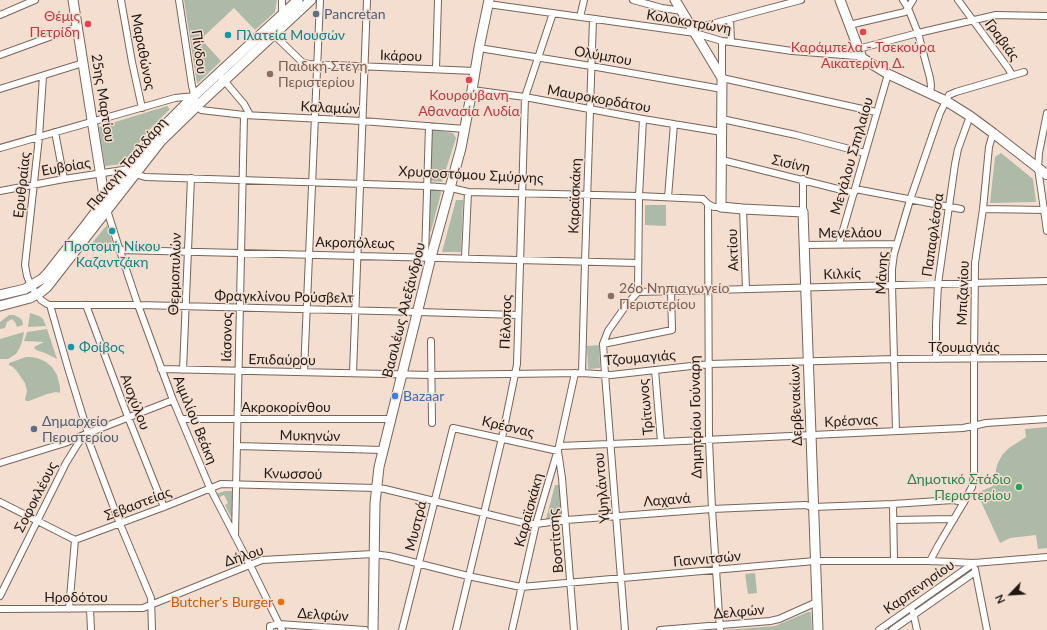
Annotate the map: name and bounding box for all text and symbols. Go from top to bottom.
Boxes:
place label: Pancretan [324,6,386,22]
street label: Κολοκοτρώνη [645,6,733,38]
place label: Θέμις Πετρίδη [30,8,80,40]
marker: Pancretan [311,9,321,19]
street label: Μαραθώνος [127,12,159,92]
street label: Γραβιάς [981,16,1023,64]
marker: Θέμις Πετρίδη [83,19,93,29]
place label: Πλατεία Μουσών [236,27,345,43]
marker: Καράμπελα - Τσεκούρα Αικατερίνη Δ. [858,27,868,37]
street label: Πίνδου [188,29,210,75]
marker: Πλατεία Μουσών [223,30,233,40]
place label: Καράμπελα - Τσεκούρα Αικατερίνη Δ. [791,39,935,72]
street label: Ολύμπου [573,43,633,69]
street label: Ικάρου [380,47,422,65]
street label: 25ης Μαρτίου [88,53,118,143]
place label: Παιδική Στέγη Περιστερίου [278,58,367,90]
marker: Παιδική Στέγη Περιστερίου [265,69,275,79]
marker: Κουρούβανη Αθανασία Λυδία [464,75,474,85]
street label: Μαυροκορδάτου [546,82,652,116]
place label: Κουρούβανη Αθανασία Λυδία [418,87,520,120]
street label: Μεγάλου Σπηλαίου [827,95,877,217]
street label: Καλαμών [300,98,360,118]
street label: Παναγή Τσαλδάρη [83,114,171,214]
street label: Ερυθραίας [10,151,34,219]
street label: Σισίνη [770,151,812,177]
street label: Ευβοίας [40,154,92,180]
street label: Καραϊσκάκη [565,158,585,234]
street label: Χρυσοστόμου Σμύρνης [398,163,544,187]
street label: Παπαφλέσσα [919,192,947,278]
street label: Μενελάου [818,224,882,242]
marker: Προτομή Νίκου Καζαντζάκη [107,226,117,236]
street label: Ακτίου [724,229,742,271]
street label: Θερμοπυλών [165,232,185,316]
street label: Ακροπόλεως [315,234,395,252]
place label: Προτομή Νίκου Καζαντζάκη [63,238,161,270]
street label: Βασιλέως Αλεξάνδρου [379,241,429,379]
street label: Μάνης [872,251,892,295]
street label: Μπιζανίου [953,260,973,326]
street label: Κιλκίς [823,265,861,283]
place label: 26ο Νηπιαγωγείο Περιστερίου [619,280,730,312]
street label: Φραγκλίνου Ρούσβελτ [214,287,354,307]
marker: 26ο Νηπιαγωγείο Περιστερίου [606,291,616,301]
street label: Πέλοπος [497,294,515,350]
street label: Ιάσονος [218,312,236,362]
place label: Φοίβος [79,339,125,355]
street label: Τζουμαγιάς [928,339,1000,355]
marker: Φοίβος [66,342,76,352]
street label: Τζουμαγιάς [604,347,676,369]
street label: Επιδαύρου [248,351,316,369]
street label: Δημητρίου Γούναρη [687,355,705,479]
street label: Δερβενακίων [786,364,806,446]
street label: Αισχύλου [117,372,153,432]
street label: Αιμιλίου Βεάκη [170,373,220,467]
street label: Τρίτωνος [635,378,657,436]
place label: Bazaar [403,388,444,404]
marker: Bazaar [390,391,400,401]
street label: Ακροκορίνθου [241,399,331,415]
street label: Κρέσνας [824,411,878,431]
place label: Δημαρχείο Περιστερίου [42,413,119,446]
street label: Κρέσνας [480,413,536,441]
marker: Δημαρχείο Περιστερίου [29,424,39,434]
street label: Μυκηνών [280,427,340,445]
street label: Υψηλάντου [591,452,613,524]
street label: Σοφοκλέους [11,459,61,535]
street label: Κνωσσού [263,465,323,483]
street label: Καραϊσκάκη [511,471,547,549]
place label: Δημοτικό Στάδιο Περιστερίου [907,471,1011,504]
marker: Δημοτικό Στάδιο Περιστερίου [1014,482,1024,492]
street label: Σεβαστείας [102,484,174,524]
street label: Λαχανά [643,490,691,510]
street label: Μυστρά [402,499,430,553]
street label: Βοστίτσης [545,508,567,574]
street label: Δήλου [222,542,266,570]
street label: Γιαννιτσών [672,548,742,570]
street label: Καρπενησίου [880,556,958,618]
north arrow [991,574,1031,614]
street label: Ηροδότου [44,589,108,605]
text: N [992,593,1007,606]
place label: Butcher's Burger [171,594,273,610]
marker: Butcher's Burger [276,597,286,607]
street label: Δελφών [713,601,765,623]
street label: Δελφών [297,605,349,625]

